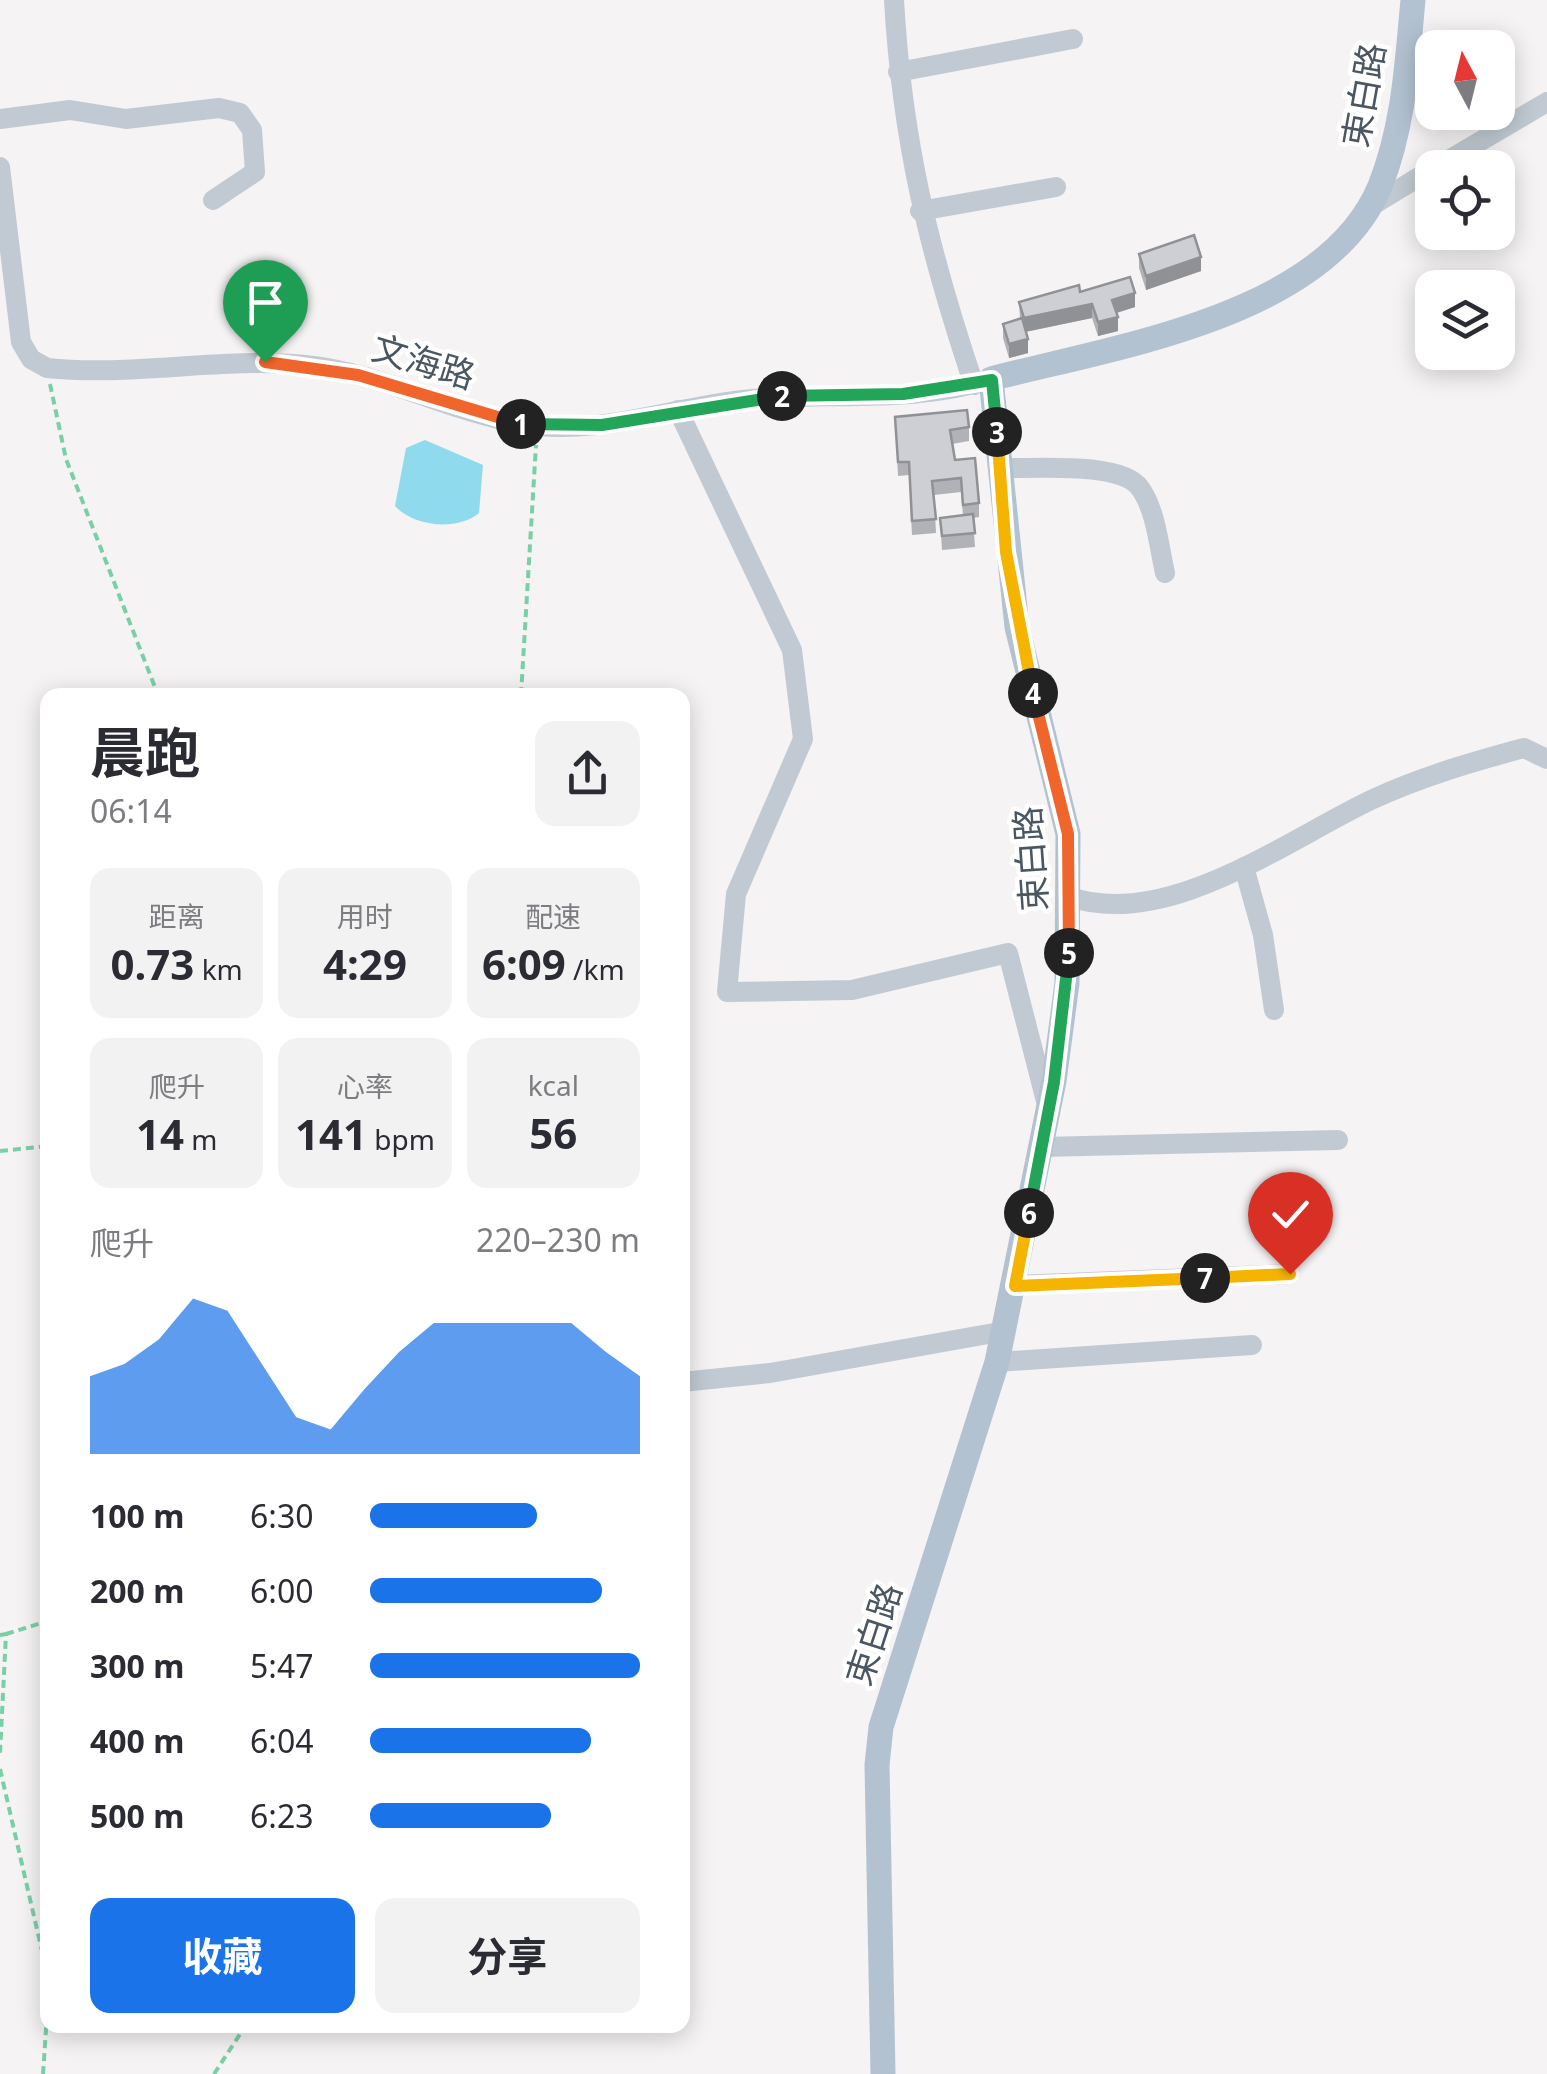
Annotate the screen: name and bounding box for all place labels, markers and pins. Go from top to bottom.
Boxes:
pin [223,260,308,363]
pin: 2 [757,371,807,421]
pin: 1 [496,399,546,449]
pin: 3 [972,407,1022,457]
pin: 4 [1008,668,1058,718]
pin: 5 [1044,928,1094,978]
pin [1248,1172,1333,1275]
pin: 6 [1004,1188,1054,1238]
pin: 7 [1180,1253,1230,1303]

